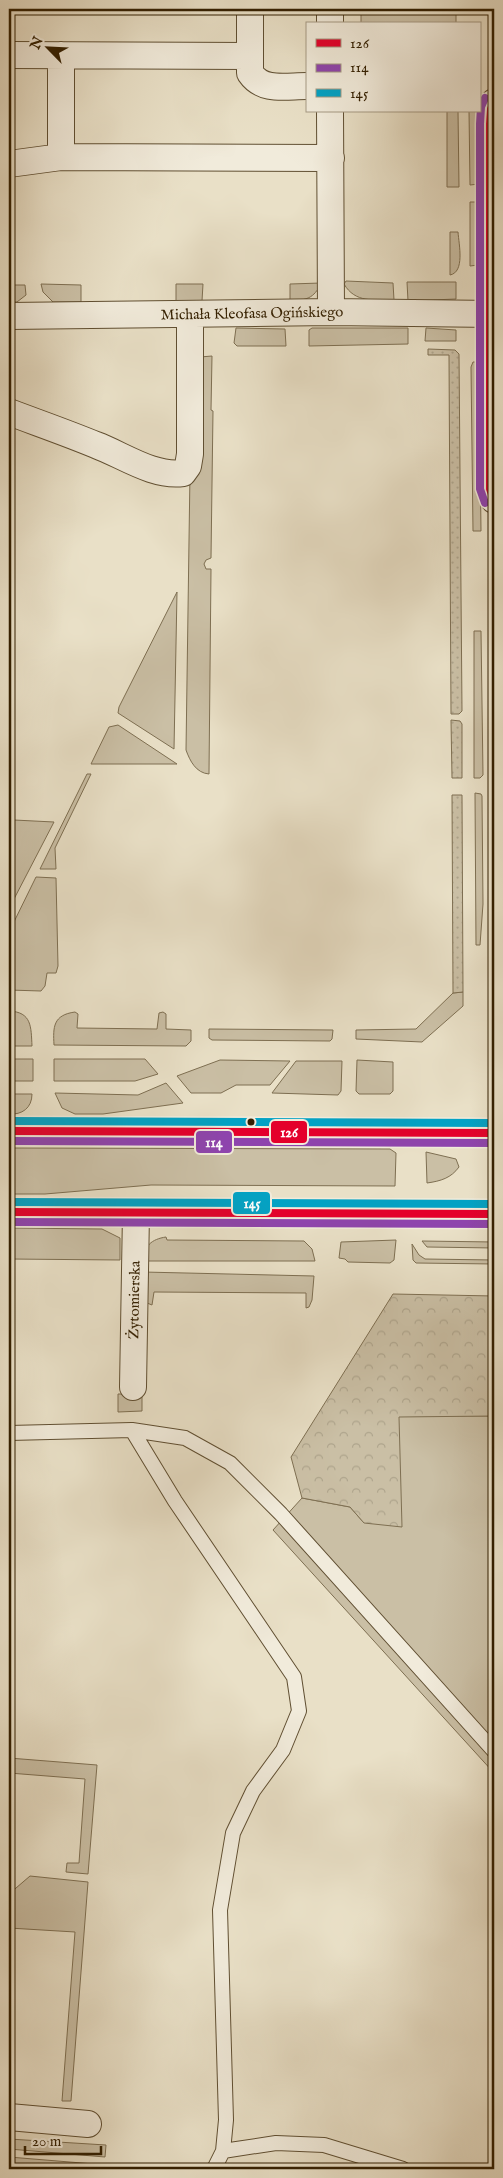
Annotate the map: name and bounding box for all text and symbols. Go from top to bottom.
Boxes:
north arrow [22,22,72,72]
legend [306,22,480,112]
text: N [26,34,48,53]
text: 126 [350,34,370,53]
text: 114 [350,58,369,77]
text: 145 [350,84,369,103]
street label: Michała Kleofasa Ogińskiego [161,302,343,325]
unlabelled marker [246,1117,256,1127]
line badge: 126 [270,1120,308,1144]
text: 126 [280,1124,299,1142]
line badge: 114 [195,1130,233,1154]
text: 114 [205,1134,224,1152]
line badge: 145 [232,1191,271,1215]
text: 145 [243,1195,261,1213]
street label: Żytomierska [124,1260,145,1339]
scale bar [25,2123,101,2155]
text: 20 m [32,2132,62,2151]

